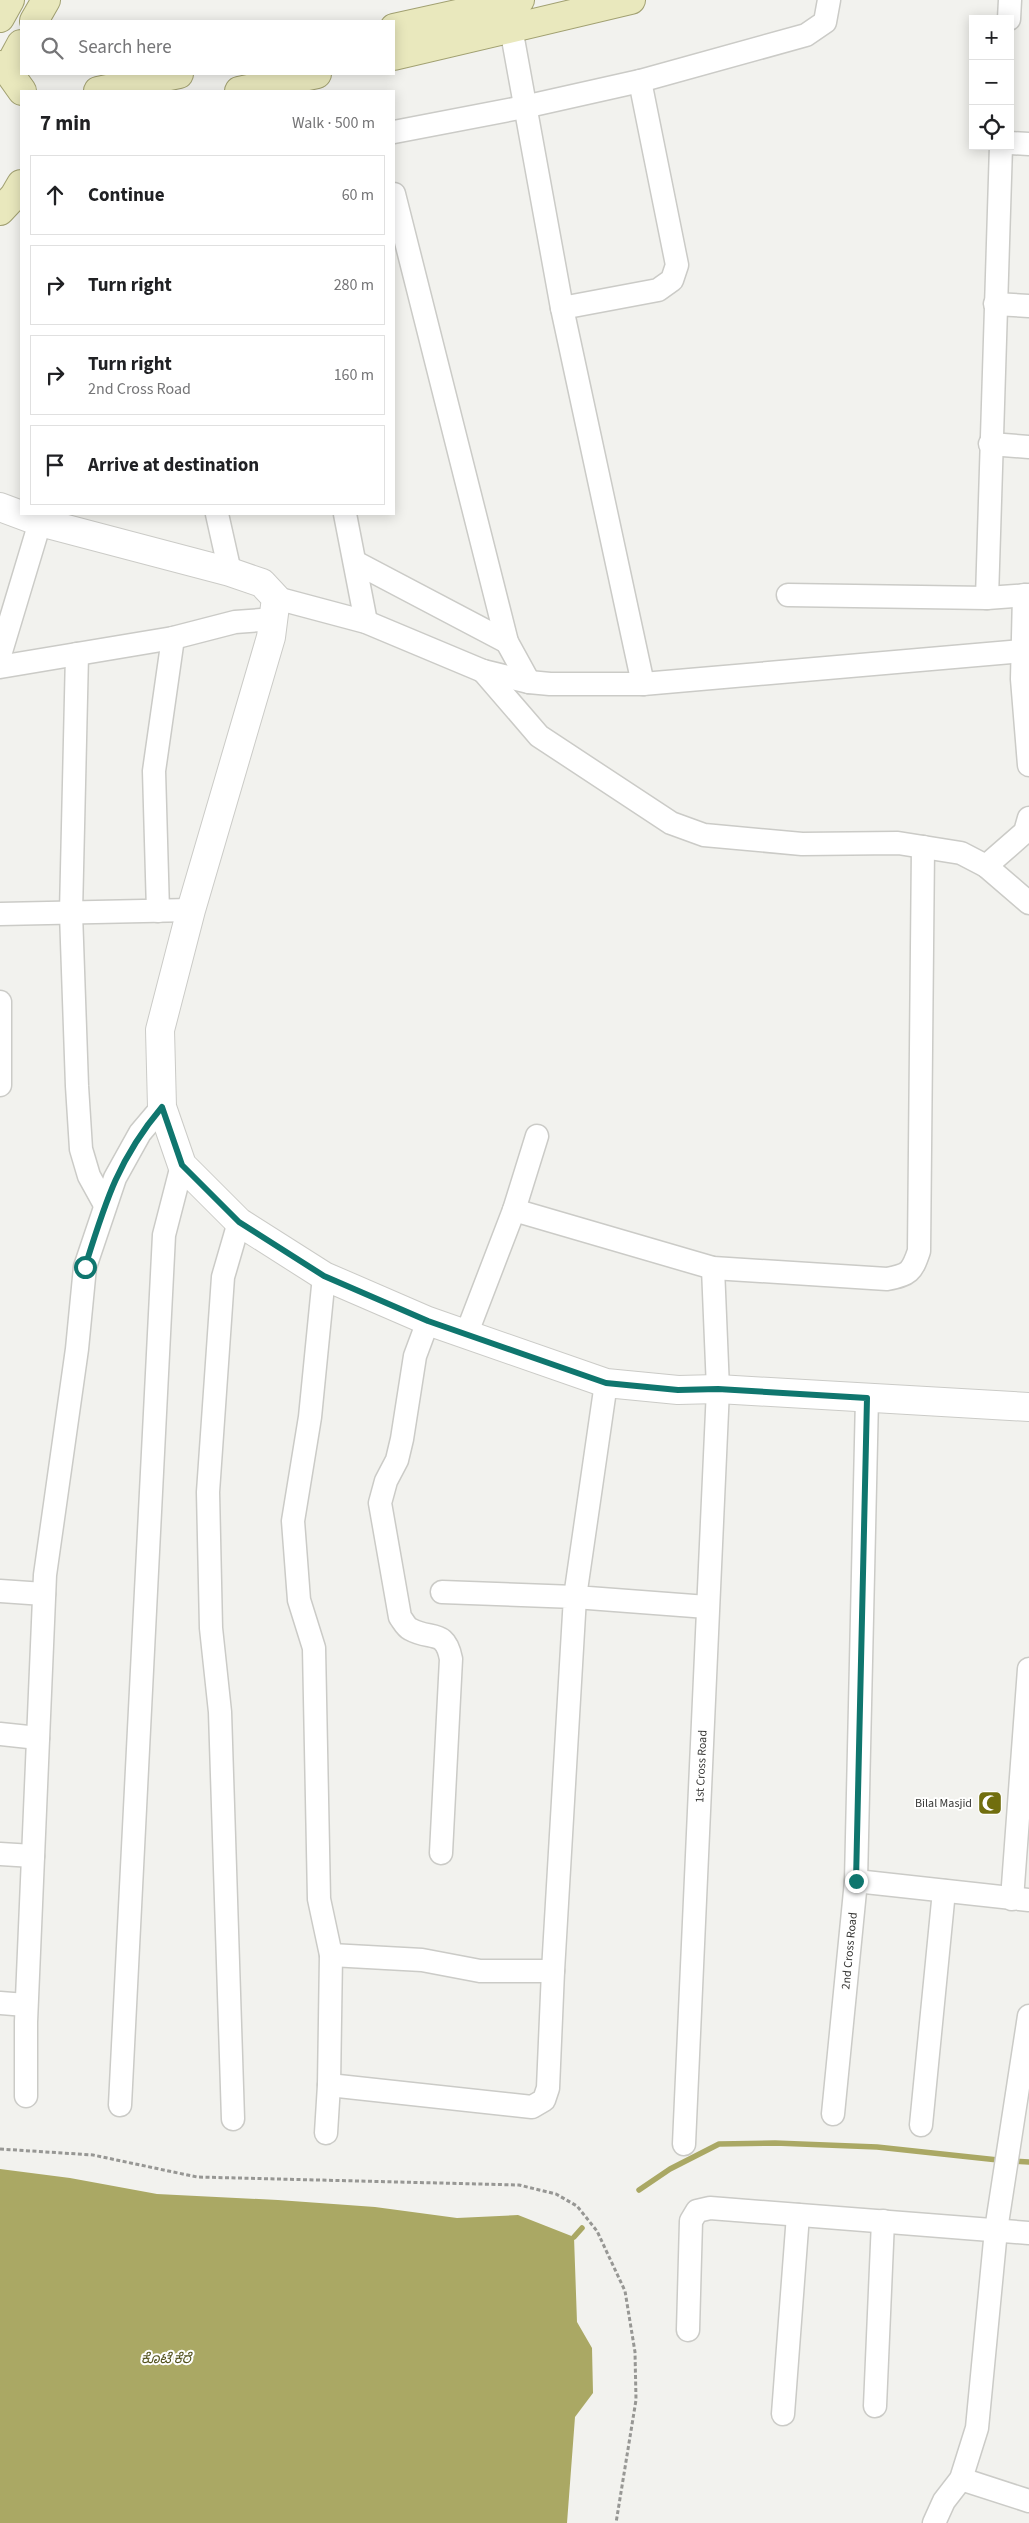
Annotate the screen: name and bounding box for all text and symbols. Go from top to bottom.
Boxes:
map controls [969,15,1014,150]
button: + [969,15,1014,60]
search box [20,20,395,75]
icon: search [38,34,66,62]
text: Search here [78,34,172,61]
button: − [969,60,1014,105]
button: locate [969,105,1014,150]
text: 7 min [40,108,91,138]
text: Walk · 500 m [292,112,375,134]
icon: ahead [41,181,69,209]
text: Continue [88,182,165,209]
text: 60 m [342,184,374,206]
icon: right [41,271,69,299]
text: Turn right [88,272,172,299]
text: 280 m [334,274,374,296]
text: Turn right [88,351,172,378]
icon: right [41,361,69,389]
text: 160 m [334,364,374,386]
text: 2nd Cross Road [88,378,191,400]
icon: arrive [41,451,69,479]
text: Arrive at destination [88,452,259,479]
route start [74,1256,97,1279]
street label: 1st Cross Road [691,1730,711,1803]
mosque icon: Bilal Masjid [977,1790,1003,1816]
place label: Bilal Masjid [915,1795,972,1812]
route end [845,1870,868,1893]
street label: 2nd Cross Road [837,1912,861,1990]
water label: ಕೊಟೆ ಕೆರೆ [141,2349,193,2369]

